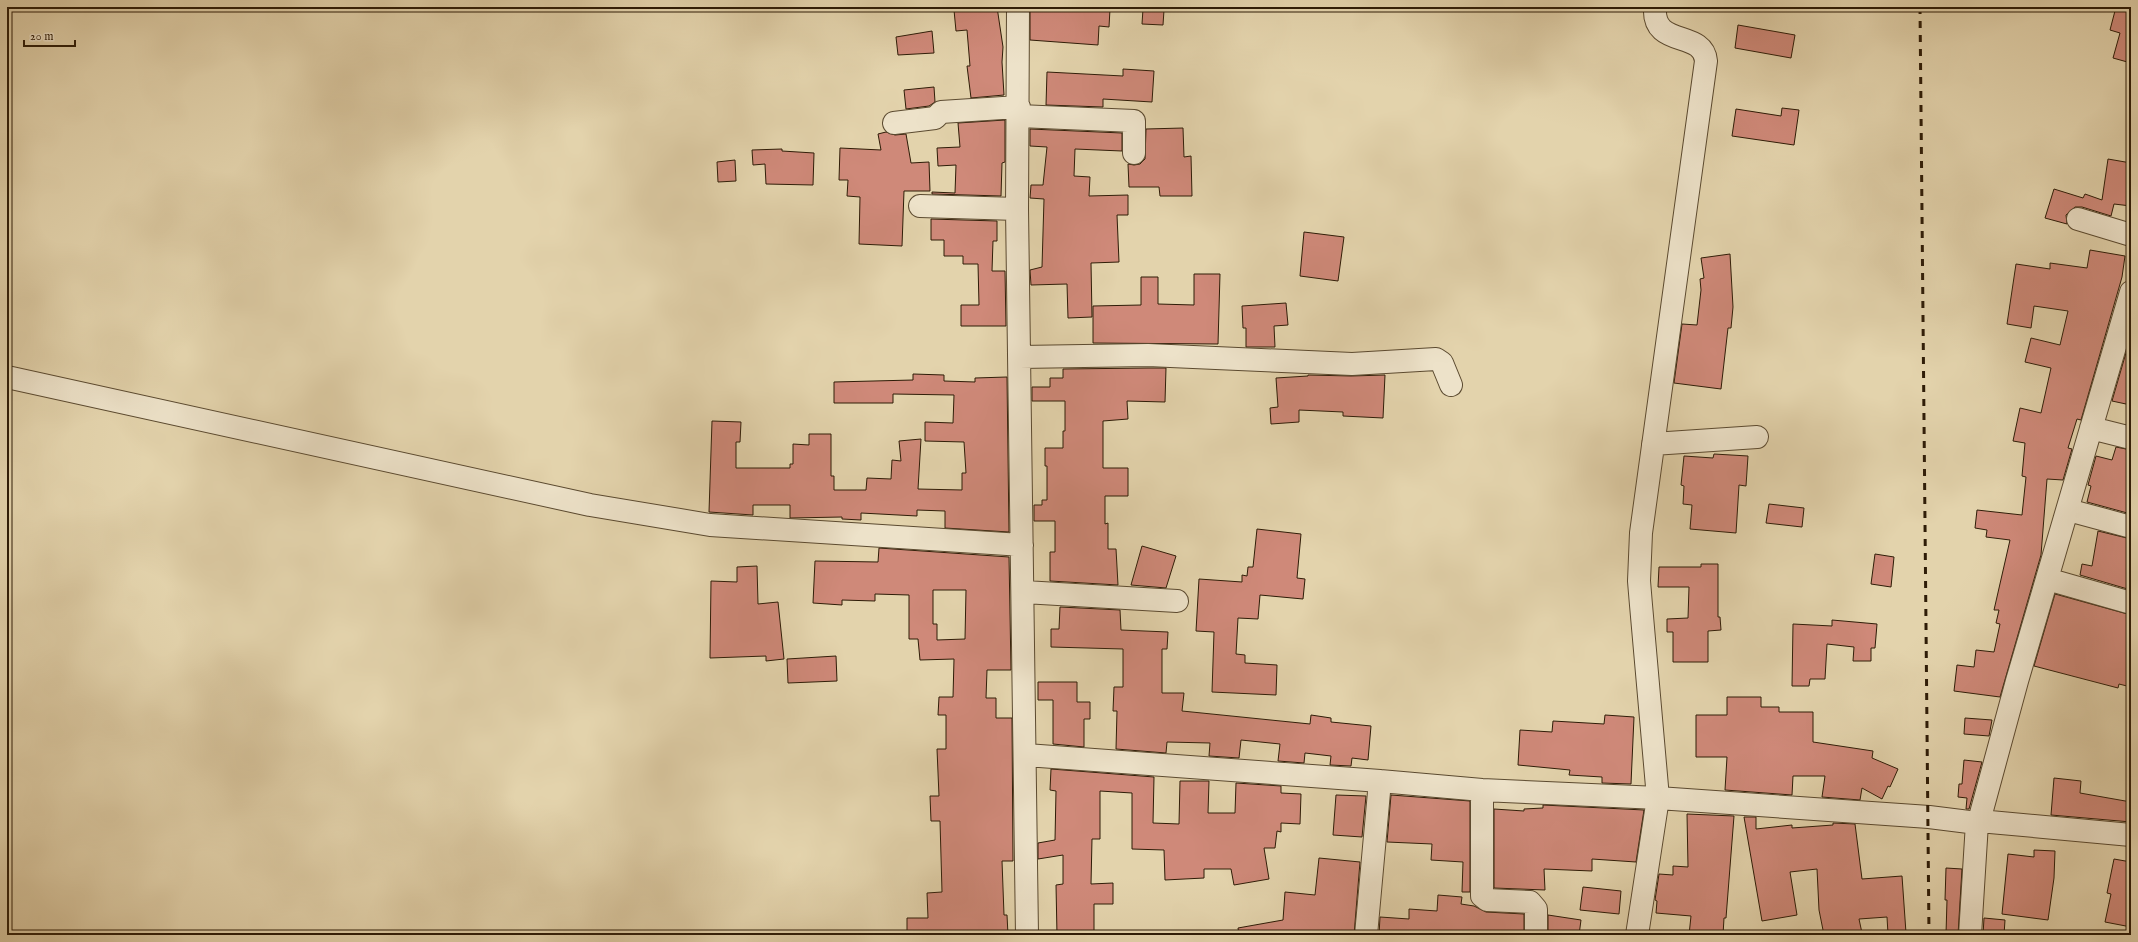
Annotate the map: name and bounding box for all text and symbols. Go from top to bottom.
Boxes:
scale bar [24,22,75,48]
text: 20 m [30,29,53,44]

